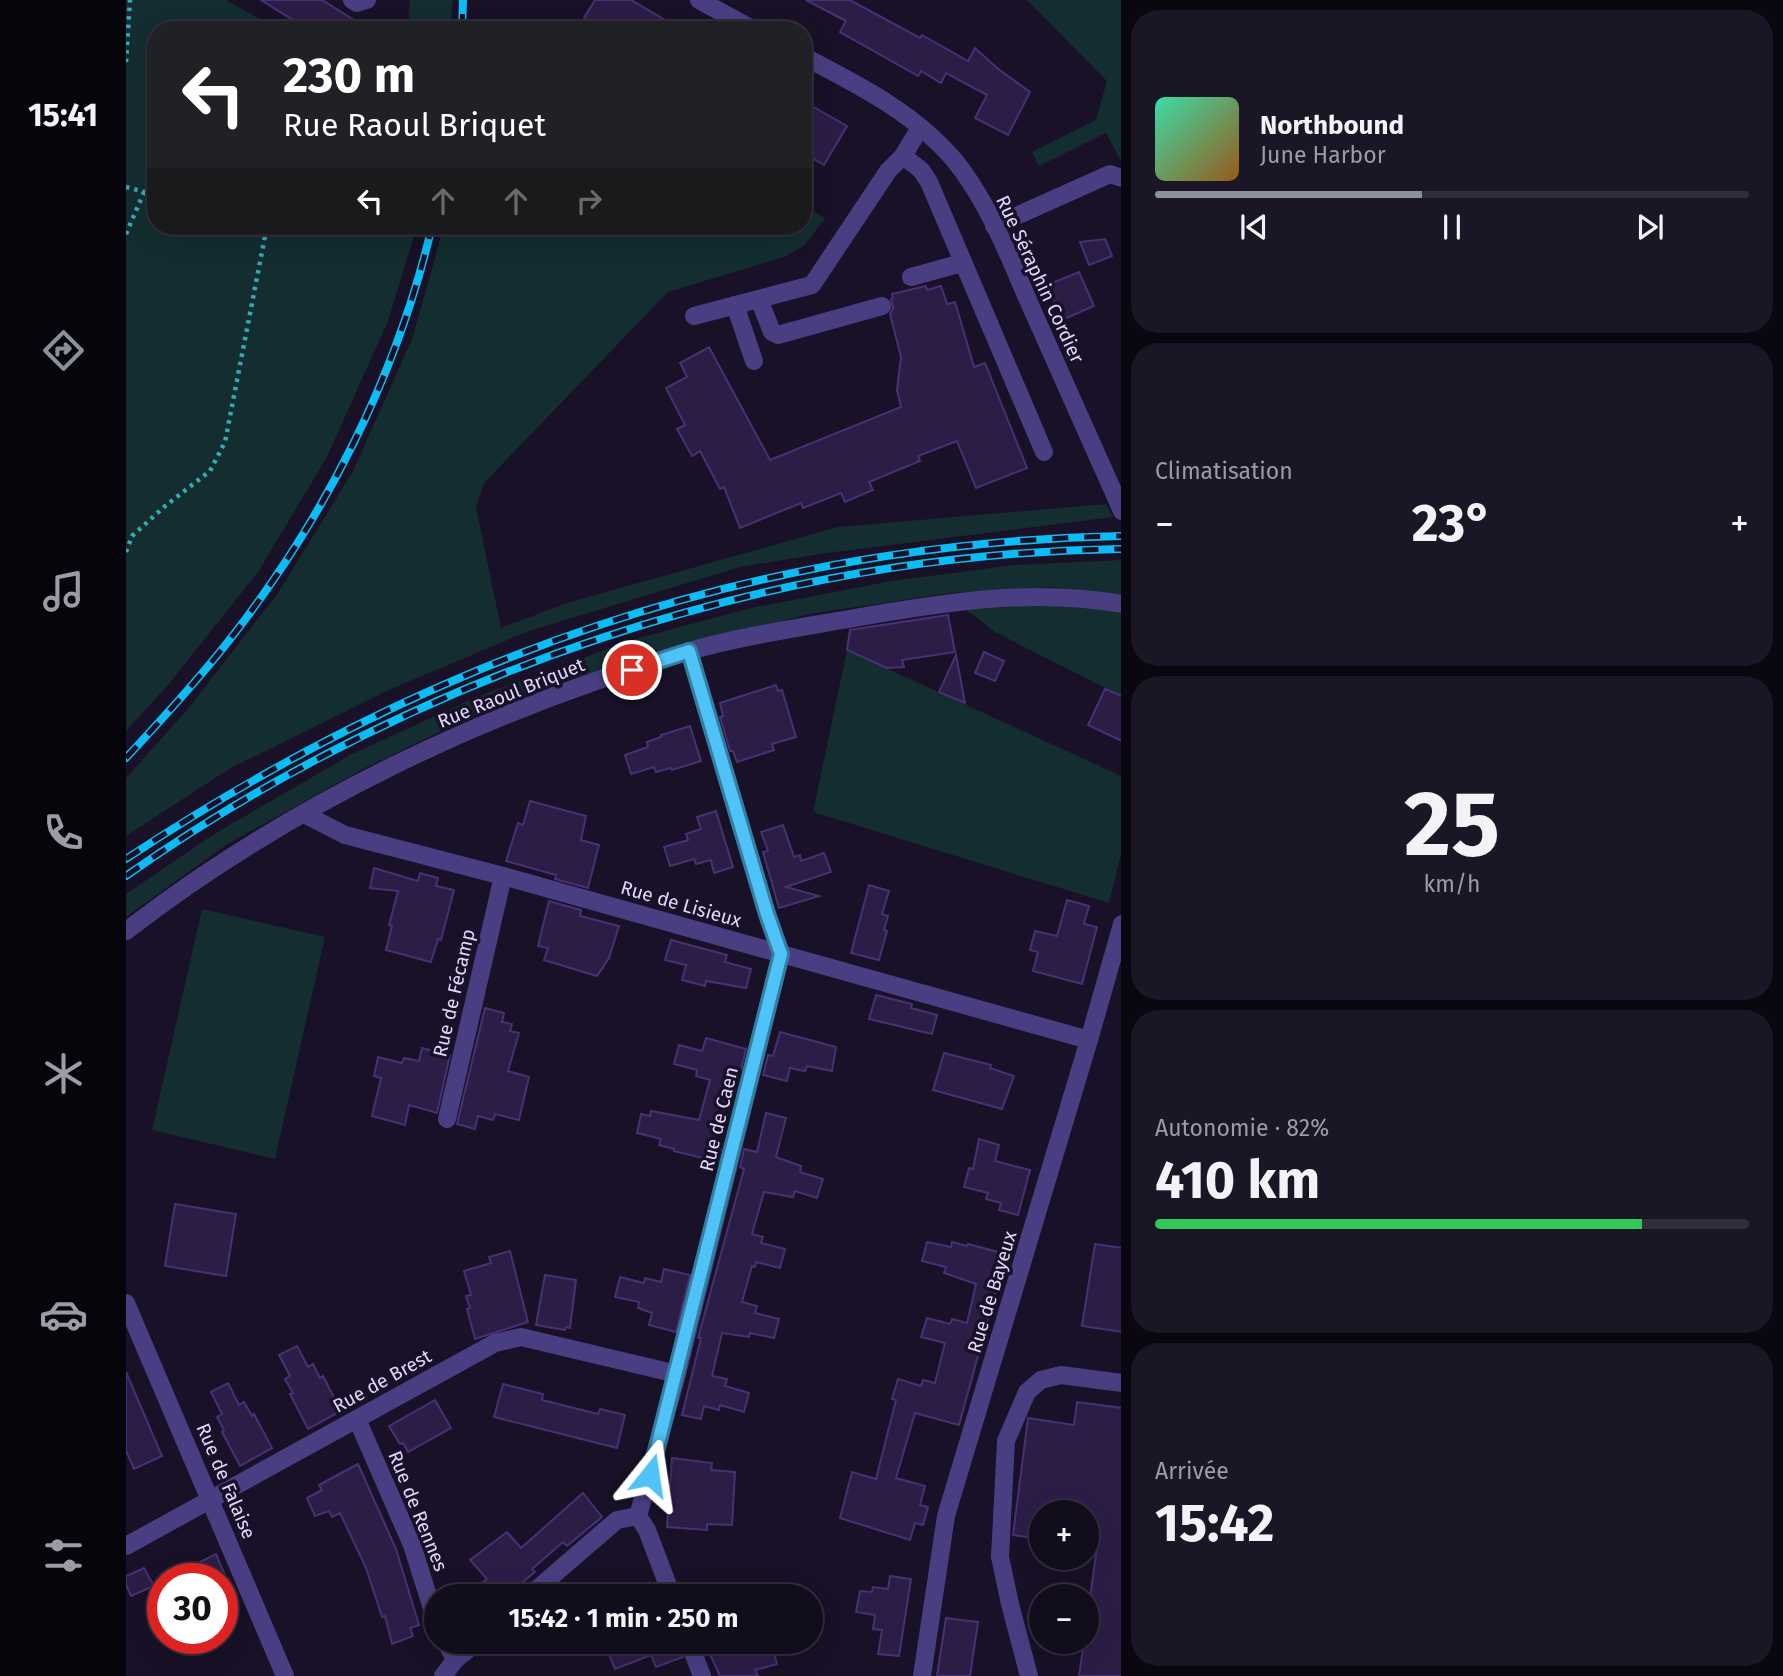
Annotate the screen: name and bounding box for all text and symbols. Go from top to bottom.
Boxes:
text: 230 m [283,46,415,105]
icon: left [168,49,259,140]
text: 15:41 [28,96,98,134]
text: Rue Raoul Briquet [283,106,546,144]
text: Northbound [1260,110,1404,141]
text: June Harbor [1260,141,1386,169]
icon: left [351,182,389,220]
icon: ahead [424,182,462,220]
icon: ahead [497,182,535,220]
icon: right [570,182,608,220]
street label: Rue Séraphin Cordier [991,192,1089,367]
icon: previous [1235,208,1273,246]
icon: pause [1433,208,1471,246]
icon: next [1631,208,1669,246]
icon: directions [39,326,88,375]
text: Climatisation [1155,457,1293,485]
text: 23° [1412,492,1492,555]
text: − [1155,501,1174,547]
text: + [1730,501,1749,547]
icon: music [39,567,88,616]
pin [602,640,662,700]
icon: arrive [613,651,651,689]
street label: Rue Raoul Briquet [434,653,588,733]
text: 25 [1404,770,1500,879]
icon: phone [39,808,88,857]
text: km/h [1424,870,1480,898]
street label: Rue de Lisieux [618,876,745,932]
street label: Rue de Fécamp [428,927,480,1059]
icon: climate [39,1049,88,1098]
street label: Rue de Caen [695,1064,743,1174]
text: Autonomie · 82% [1155,1114,1329,1142]
text: 410 km [1155,1149,1320,1212]
street label: Rue de Bayeux [963,1228,1022,1356]
icon: car [39,1290,88,1339]
street label: Rue de Brest [329,1344,435,1418]
street label: Rue de Falaise [191,1420,261,1542]
position arrow [613,1438,687,1512]
street label: Rue de Rennes [383,1447,453,1575]
text: Arrivée [1155,1457,1229,1485]
text: 15:42 [1155,1492,1274,1555]
map controls [1029,1500,1099,1654]
button: + [1029,1500,1099,1570]
icon: filters [39,1531,88,1580]
speed limit sign: 30 [147,1563,238,1654]
button: − [1029,1584,1099,1654]
text: 15:42 · 1 min · 250 m [508,1603,739,1634]

